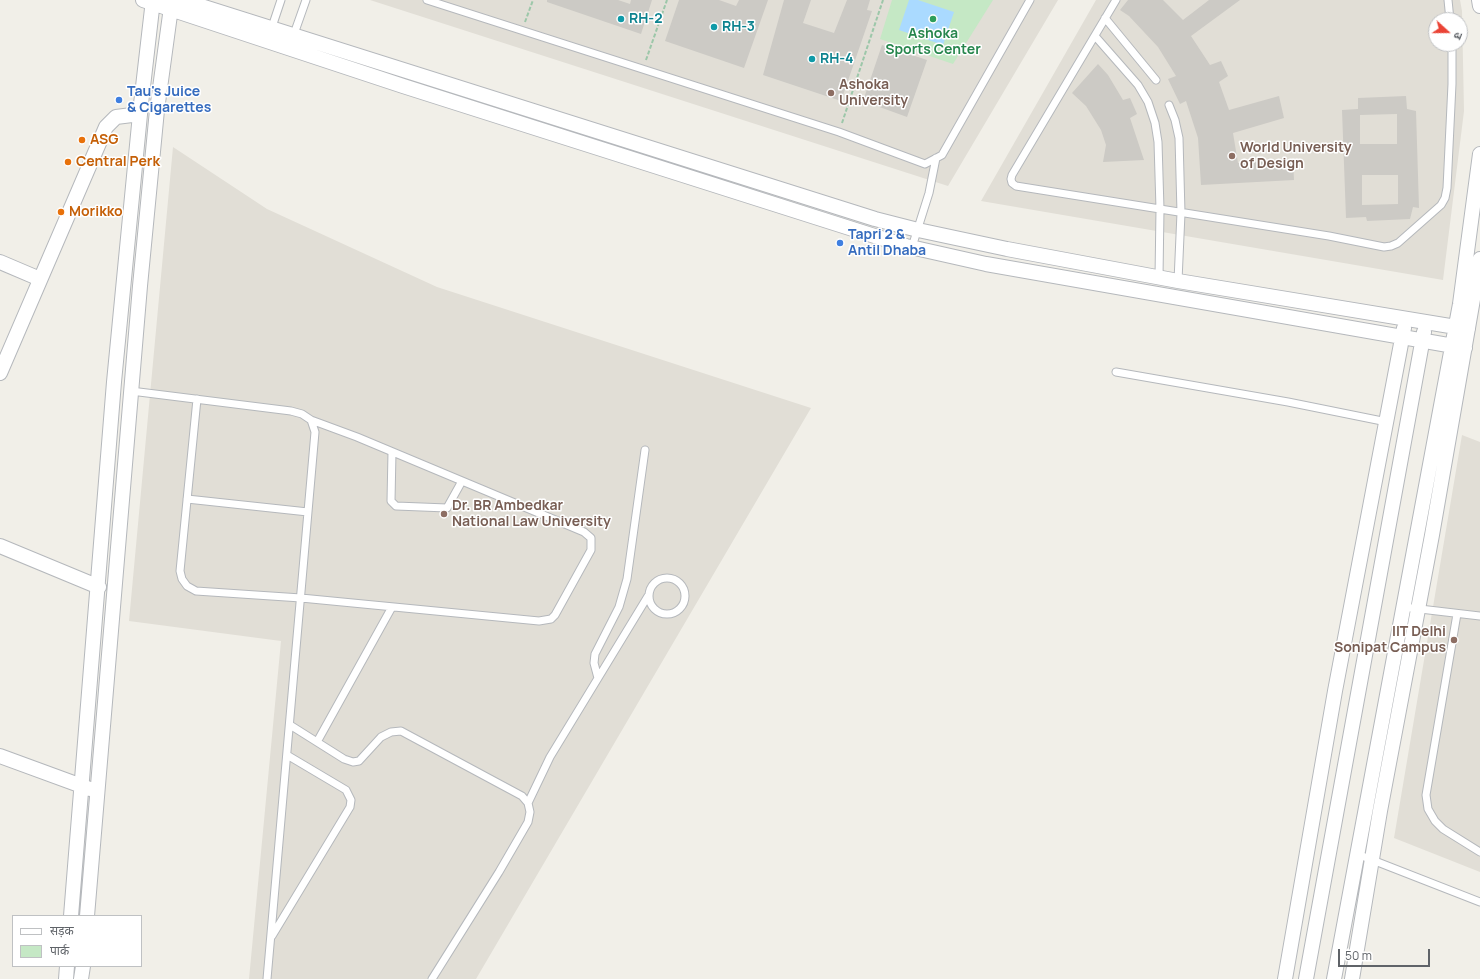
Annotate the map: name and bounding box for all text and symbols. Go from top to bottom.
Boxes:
place label: RH-2 [629,11,663,27]
north arrow [1428,12,1468,52]
marker: RH-2 [616,14,626,24]
marker: Ashoka Sports Center [928,14,938,24]
place label: RH-3 [722,19,755,35]
marker: RH-3 [709,22,719,32]
place label: Ashoka Sports Center [885,26,981,58]
text: उ [1451,30,1467,42]
place label: RH-4 [820,51,854,67]
marker: RH-4 [807,54,817,64]
place label: Ashoka University [839,77,908,110]
place label: Tau's Juice & Cigarettes [127,84,211,116]
marker: Ashoka University [826,88,836,98]
marker: Tau's Juice & Cigarettes [114,95,124,105]
place label: ASG [90,132,119,148]
marker: ASG [77,135,87,145]
place label: World University of Design [1240,140,1352,172]
marker: World University of Design [1227,151,1237,161]
place label: Central Perk [76,154,160,170]
marker: Central Perk [63,157,73,167]
place label: Morikko [69,204,123,220]
marker: Morikko [56,207,66,217]
place label: Tapri 2 & Antil Dhaba [848,227,926,260]
marker: Tapri 2 & Antil Dhaba [835,238,845,248]
place label: Dr. BR Ambedkar National Law University [452,498,611,530]
marker: Dr. BR Ambedkar National Law University [439,509,449,519]
place label: IIT Delhi Sonipat Campus [1334,624,1446,656]
marker: IIT Delhi Sonipat Campus [1449,635,1459,645]
legend [12,915,142,967]
text: सड़क [50,922,74,939]
scale bar [1340,941,1432,967]
text: पार्क [50,942,69,959]
text: 50 m [1345,947,1372,964]

